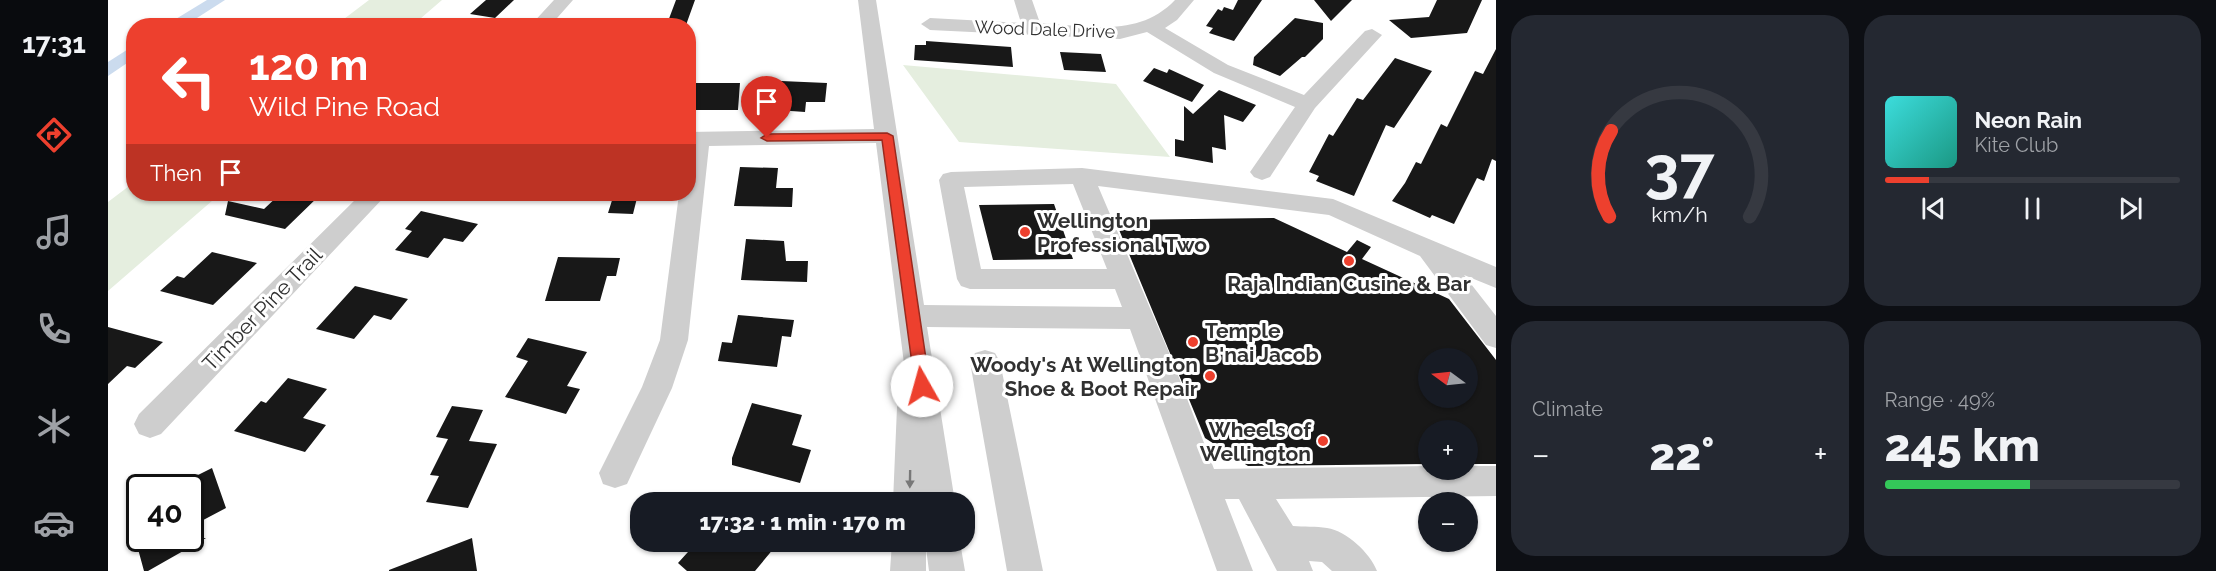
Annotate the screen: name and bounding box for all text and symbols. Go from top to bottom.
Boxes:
street label: Wood Dale Drive [974,16,1116,42]
text: 17:31 [22,28,86,59]
text: 120 m [249,41,368,90]
icon: left [150,42,228,120]
pin [741,76,792,138]
icon: arrive [750,85,783,118]
text: Wild Pine Road [249,91,440,122]
text: Neon Rain [1975,107,2082,133]
icon: directions [33,114,75,156]
text: 37 [1645,133,1716,207]
text: Kite Club [1975,133,2058,157]
icon: arrive [214,156,247,189]
text: Then [150,160,202,186]
icon: previous [1917,192,1950,225]
icon: pause [2016,192,2049,225]
icon: next [2114,192,2147,225]
text: km/h [1651,203,1708,228]
place label: Wellington Professional Two [1037,208,1207,257]
icon: music [33,211,75,253]
marker: Wellington Professional Two [1018,225,1032,239]
street label: Timber Pine Trail [197,242,327,376]
marker: Raja Indian Cusine & Bar [1342,254,1356,268]
place label: Raja Indian Cusine & Bar [1227,271,1471,296]
icon: phone [33,308,75,350]
place label: Temple B'nai Jacob [1205,318,1319,367]
marker: Temple B'nai Jacob [1186,335,1200,349]
north arrow [1418,348,1478,408]
map controls [1418,348,1478,552]
place label: Woody's At Wellington Shoe & Boot Repair [970,352,1198,401]
position arrow [890,354,954,418]
marker: Woody's At Wellington Shoe & Boot Repair [1203,369,1217,383]
text: Range · 49% [1885,388,1995,412]
text: Climate [1532,397,1603,421]
icon: climate [33,405,75,447]
place label: Wheels of Wellington [1200,417,1312,466]
text: 245 km [1885,419,2040,472]
button: + [1418,420,1478,480]
text: 22° [1649,428,1714,481]
marker: Wheels of Wellington [1316,434,1330,448]
text: − [1532,435,1550,474]
text: + [1814,435,1827,474]
one-way arrow [905,470,915,489]
speed limit sign: 40 [126,474,204,552]
button: − [1418,492,1478,552]
icon: car [33,502,75,544]
text: 17:32 · 1 min · 170 m [699,509,906,535]

